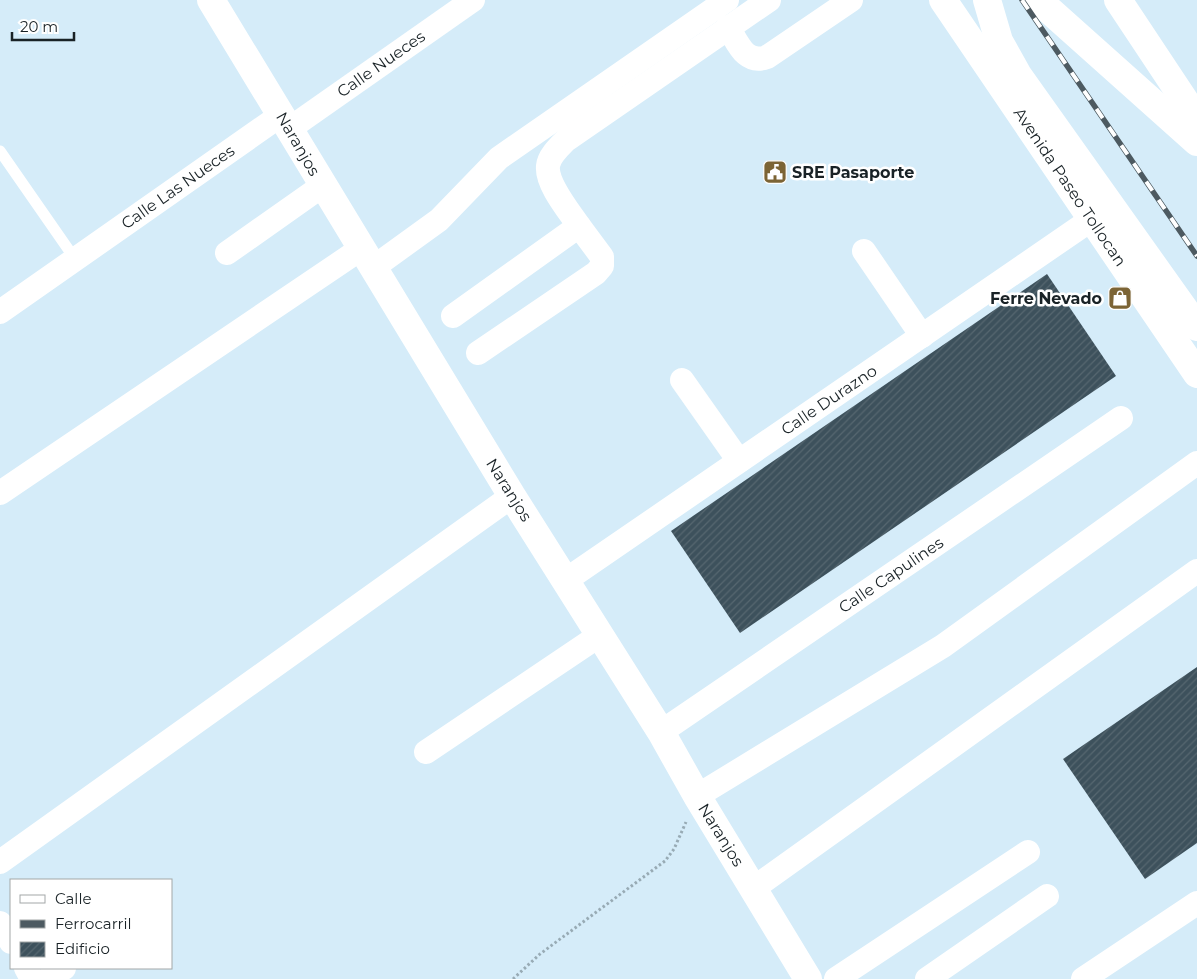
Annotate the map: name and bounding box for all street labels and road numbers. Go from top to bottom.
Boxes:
street label: Calle Nueces [333,27,429,101]
street label: Avenida Paseo Tollocan [1010,104,1130,270]
street label: Naranjos [272,109,324,180]
street label: Calle Las Nueces [118,141,238,233]
street label: Calle Durazno [778,361,880,439]
street label: Naranjos [482,455,536,525]
street label: Calle Capulines [835,533,947,617]
street label: Naranjos [694,800,748,870]

